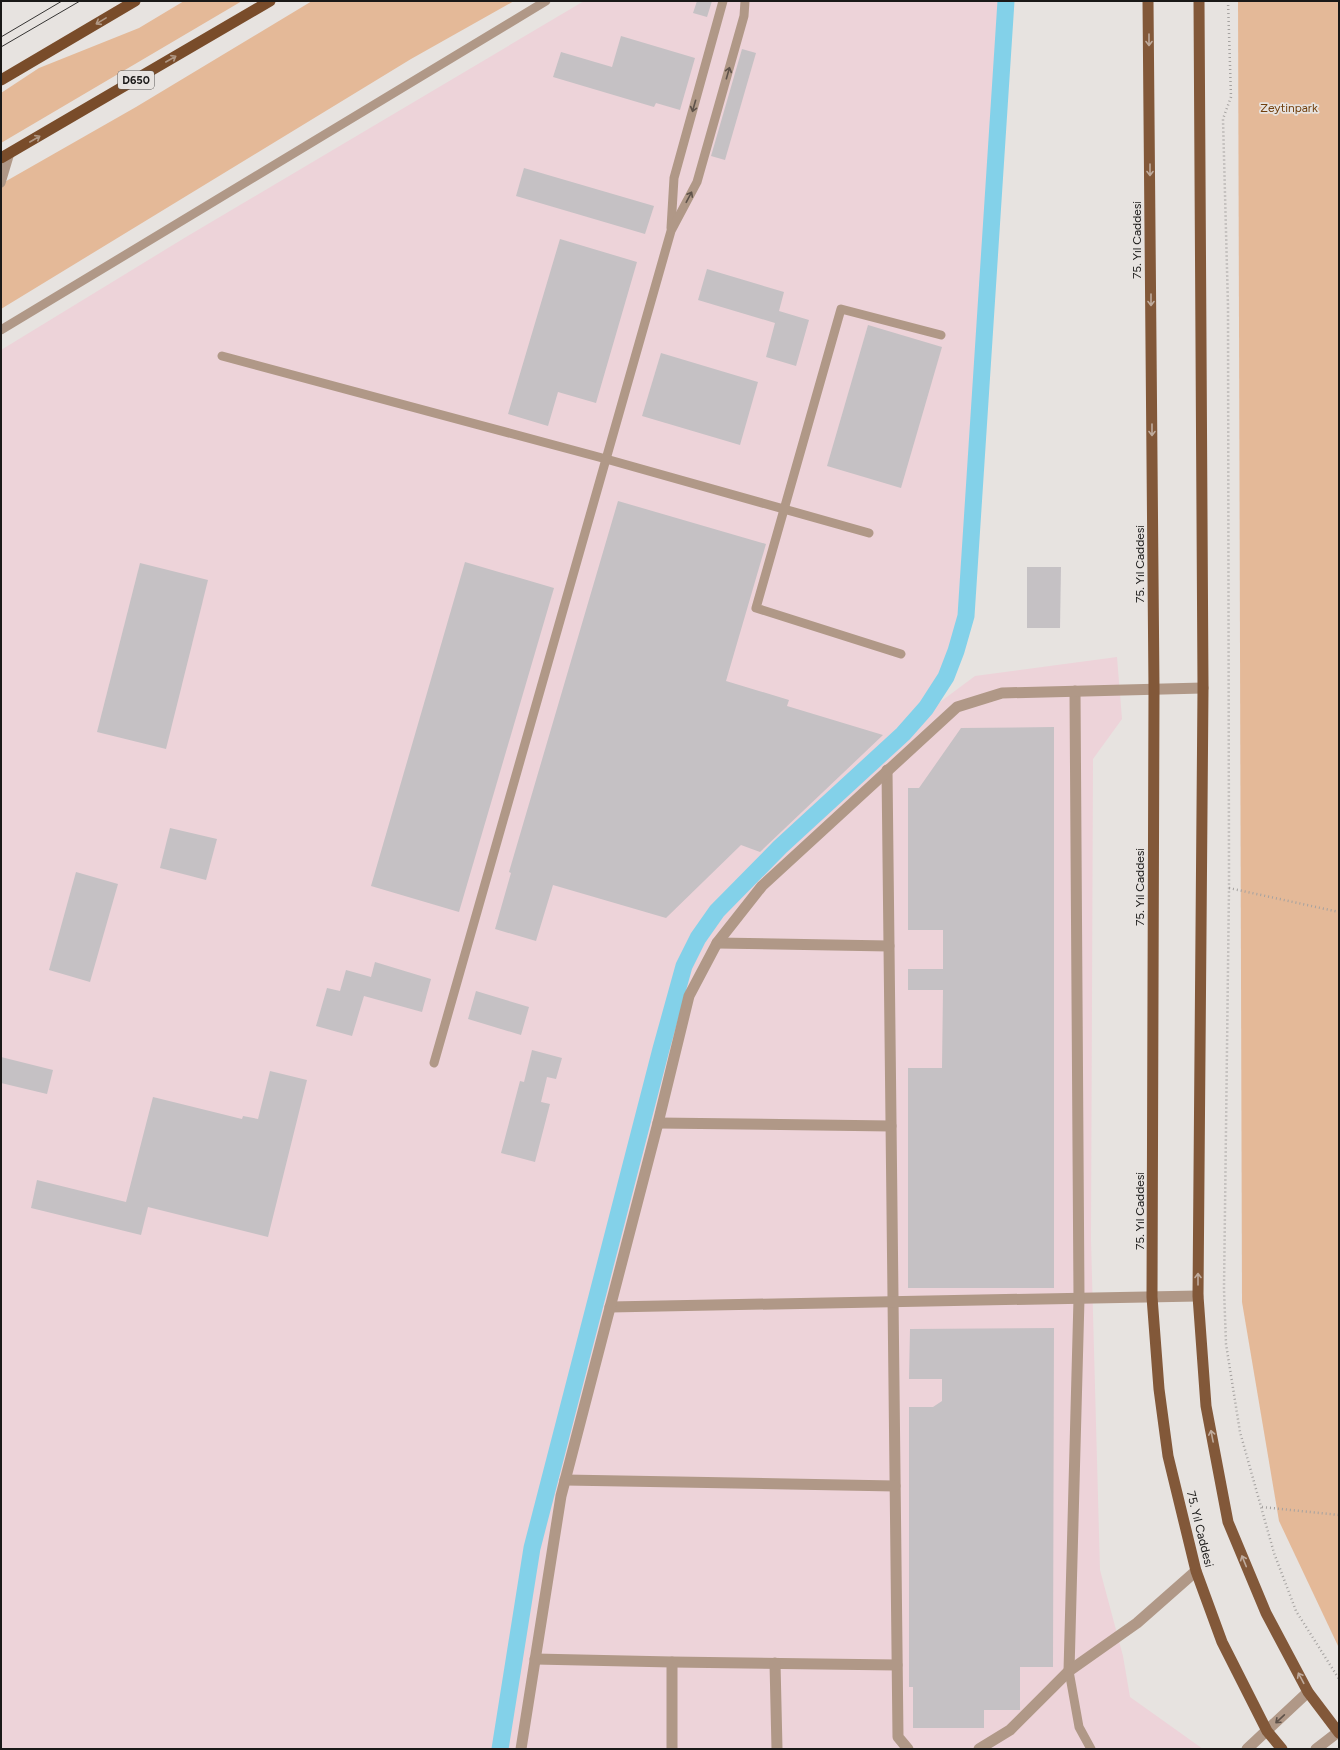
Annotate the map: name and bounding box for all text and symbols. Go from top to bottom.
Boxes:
one-way arrow [95,17,107,25]
one-way arrow [1145,33,1153,46]
one-way arrow [165,55,176,63]
one-way arrow [724,67,732,80]
road number: D650 [118,71,154,89]
one-way arrow [690,99,697,112]
park label: Zeytinpark [1260,101,1318,115]
one-way arrow [29,134,41,142]
one-way arrow [1146,163,1154,176]
one-way arrow [686,191,693,203]
street label: 75. Yıl Caddesi [1130,201,1144,279]
one-way arrow [1147,293,1155,306]
one-way arrow [1148,423,1156,436]
street label: 75. Yıl Caddesi [1133,525,1147,603]
street label: 75. Yıl Caddesi [1133,848,1147,926]
street label: 75. Yıl Caddesi [1133,1172,1147,1250]
one-way arrow [1194,1273,1202,1286]
one-way arrow [1208,1430,1216,1443]
street label: 75. Yıl Caddesi [1184,1489,1216,1569]
one-way arrow [1240,1556,1248,1568]
one-way arrow [1296,1672,1304,1684]
one-way arrow [1275,1714,1285,1724]

